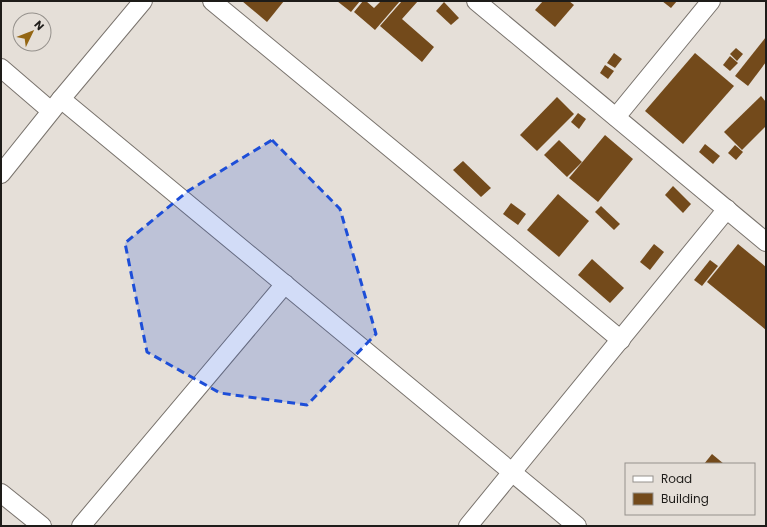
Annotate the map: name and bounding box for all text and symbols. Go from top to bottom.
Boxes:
north arrow [12,12,52,52]
text: N [31,17,48,34]
legend [625,463,755,515]
text: Road [661,470,692,487]
text: Building [661,490,709,507]

